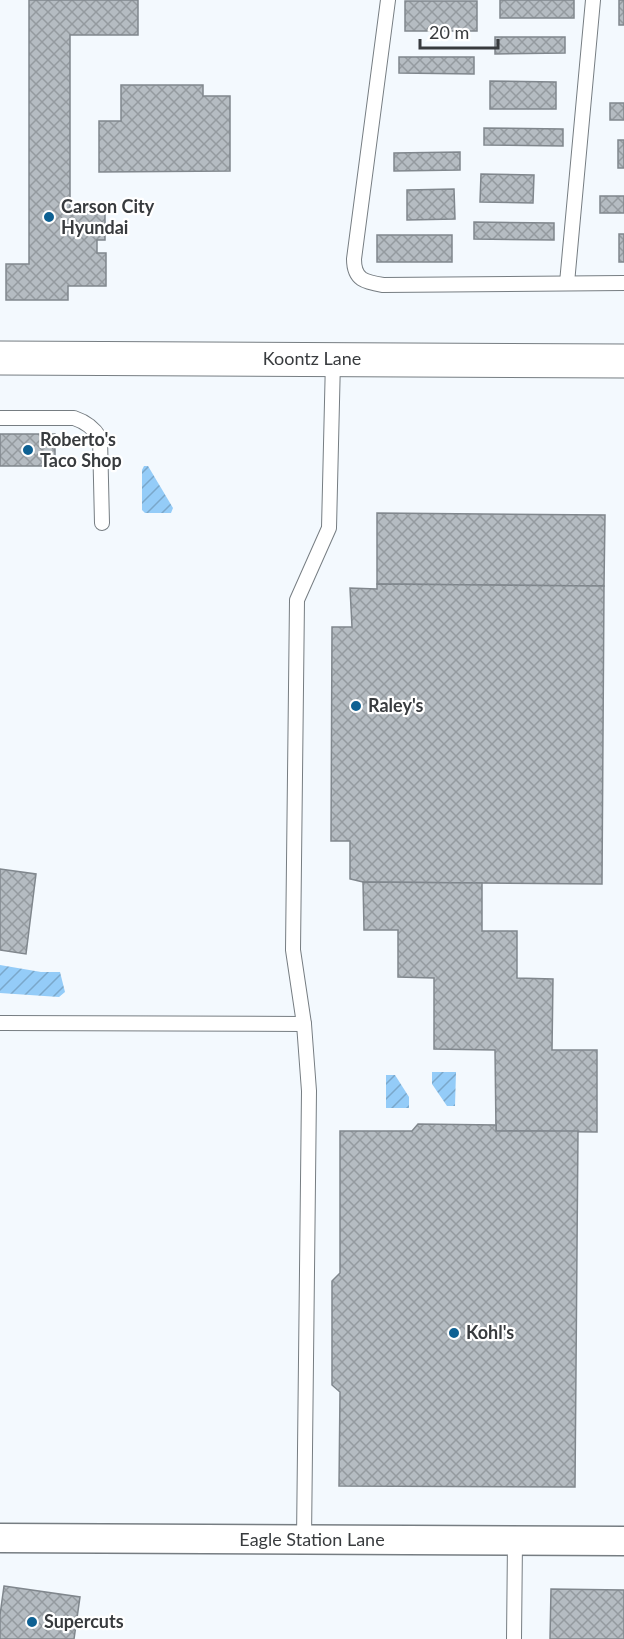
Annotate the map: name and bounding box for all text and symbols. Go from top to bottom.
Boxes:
scale bar [420,12,498,50]
text: 20 m [429,21,469,43]
place label: Carson City Hyundai [61,195,155,238]
marker: Carson City Hyundai [42,210,56,224]
street label: Koontz Lane [263,347,361,369]
place label: Roberto's Taco Shop [40,428,122,471]
marker: Roberto's Taco Shop [21,443,35,457]
place label: Raley's [368,694,423,716]
marker: Raley's [349,699,363,713]
place label: Kohl's [466,1321,514,1343]
marker: Kohl's [447,1326,461,1340]
street label: Eagle Station Lane [239,1528,385,1550]
place label: Supercuts [44,1610,124,1632]
marker: Supercuts [25,1615,39,1629]

